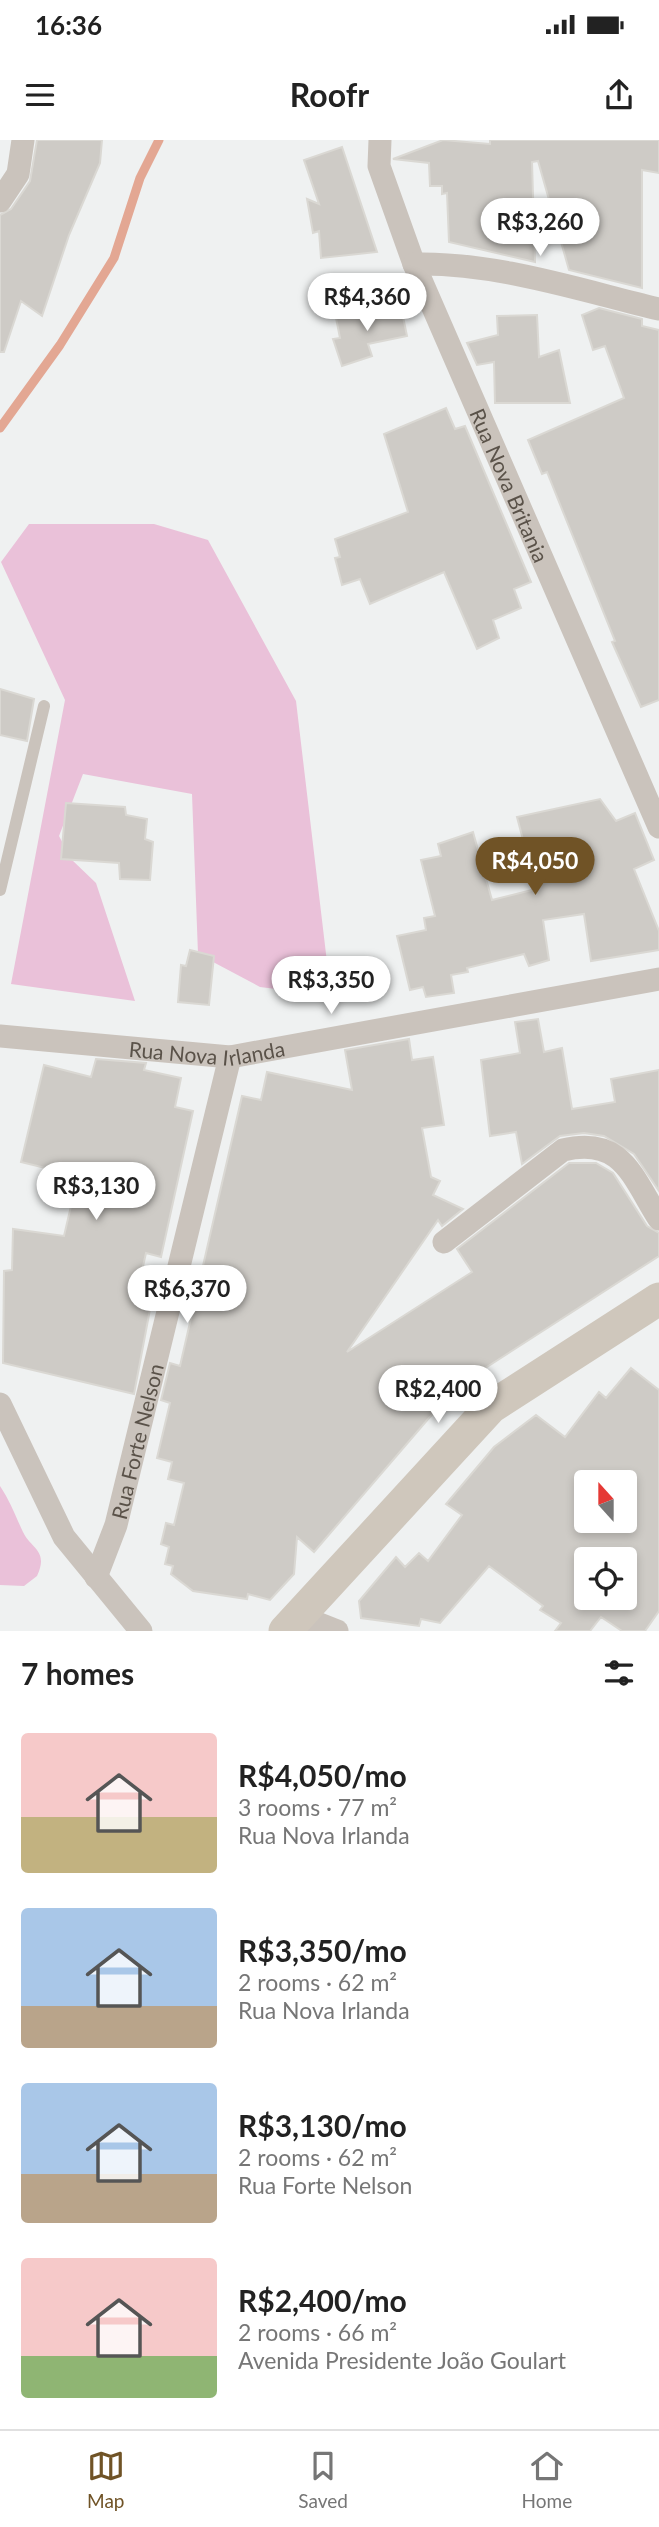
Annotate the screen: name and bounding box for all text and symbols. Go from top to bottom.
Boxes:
text: 16:36 [35,9,102,41]
text: Roofr [290,75,369,114]
icon: menu [21,76,59,114]
icon: share [600,76,638,114]
pin: R$3,260 [475,198,605,258]
text: R$3,260 [497,207,583,235]
pin: R$4,360 [302,274,432,333]
text: R$4,360 [324,282,410,310]
street label: Rua Nova Britania [466,404,555,566]
pin: R$4,050 [470,838,600,897]
text: R$4,050 [492,846,578,874]
pin: R$3,350 [266,956,396,1016]
text: R$3,350 [288,965,374,993]
street label: Rua Nova Irlanda [128,1035,287,1070]
pin: R$3,130 [31,1163,161,1222]
text: R$3,130 [53,1171,139,1199]
pin: R$6,370 [122,1266,252,1325]
text: R$6,370 [144,1274,230,1302]
street label: Rua Forte Nelson [105,1361,167,1522]
pin: R$2,400 [373,1366,503,1425]
text: R$2,400 [395,1374,481,1402]
north arrow [574,1470,637,1533]
map controls [574,1470,637,1610]
button: locate [574,1547,637,1610]
icon: filters [600,1654,638,1692]
text: 7 homes [21,1655,134,1691]
text: R$4,050/mo [238,1757,407,1793]
icon: home [77,1761,161,1845]
text: 3 rooms · 77 m² [238,1793,397,1821]
text: Rua Nova Irlanda [238,1821,410,1849]
text: R$3,350/mo [238,1932,407,1968]
icon: home [77,1936,161,2020]
text: 2 rooms · 62 m² [238,1968,397,1996]
text: Rua Nova Irlanda [238,1996,410,2024]
text: R$3,130/mo [238,2107,407,2143]
icon: home [77,2111,161,2195]
text: 2 rooms · 62 m² [238,2143,397,2171]
text: Rua Forte Nelson [238,2171,412,2199]
text: R$2,400/mo [238,2282,407,2318]
icon: home [77,2286,161,2370]
text: 2 rooms · 66 m² [238,2318,397,2346]
text: Avenida Presidente João Goulart [238,2346,566,2374]
tab: Map [87,2447,125,2512]
tab: Saved [298,2447,348,2512]
tab: Home [522,2447,572,2512]

